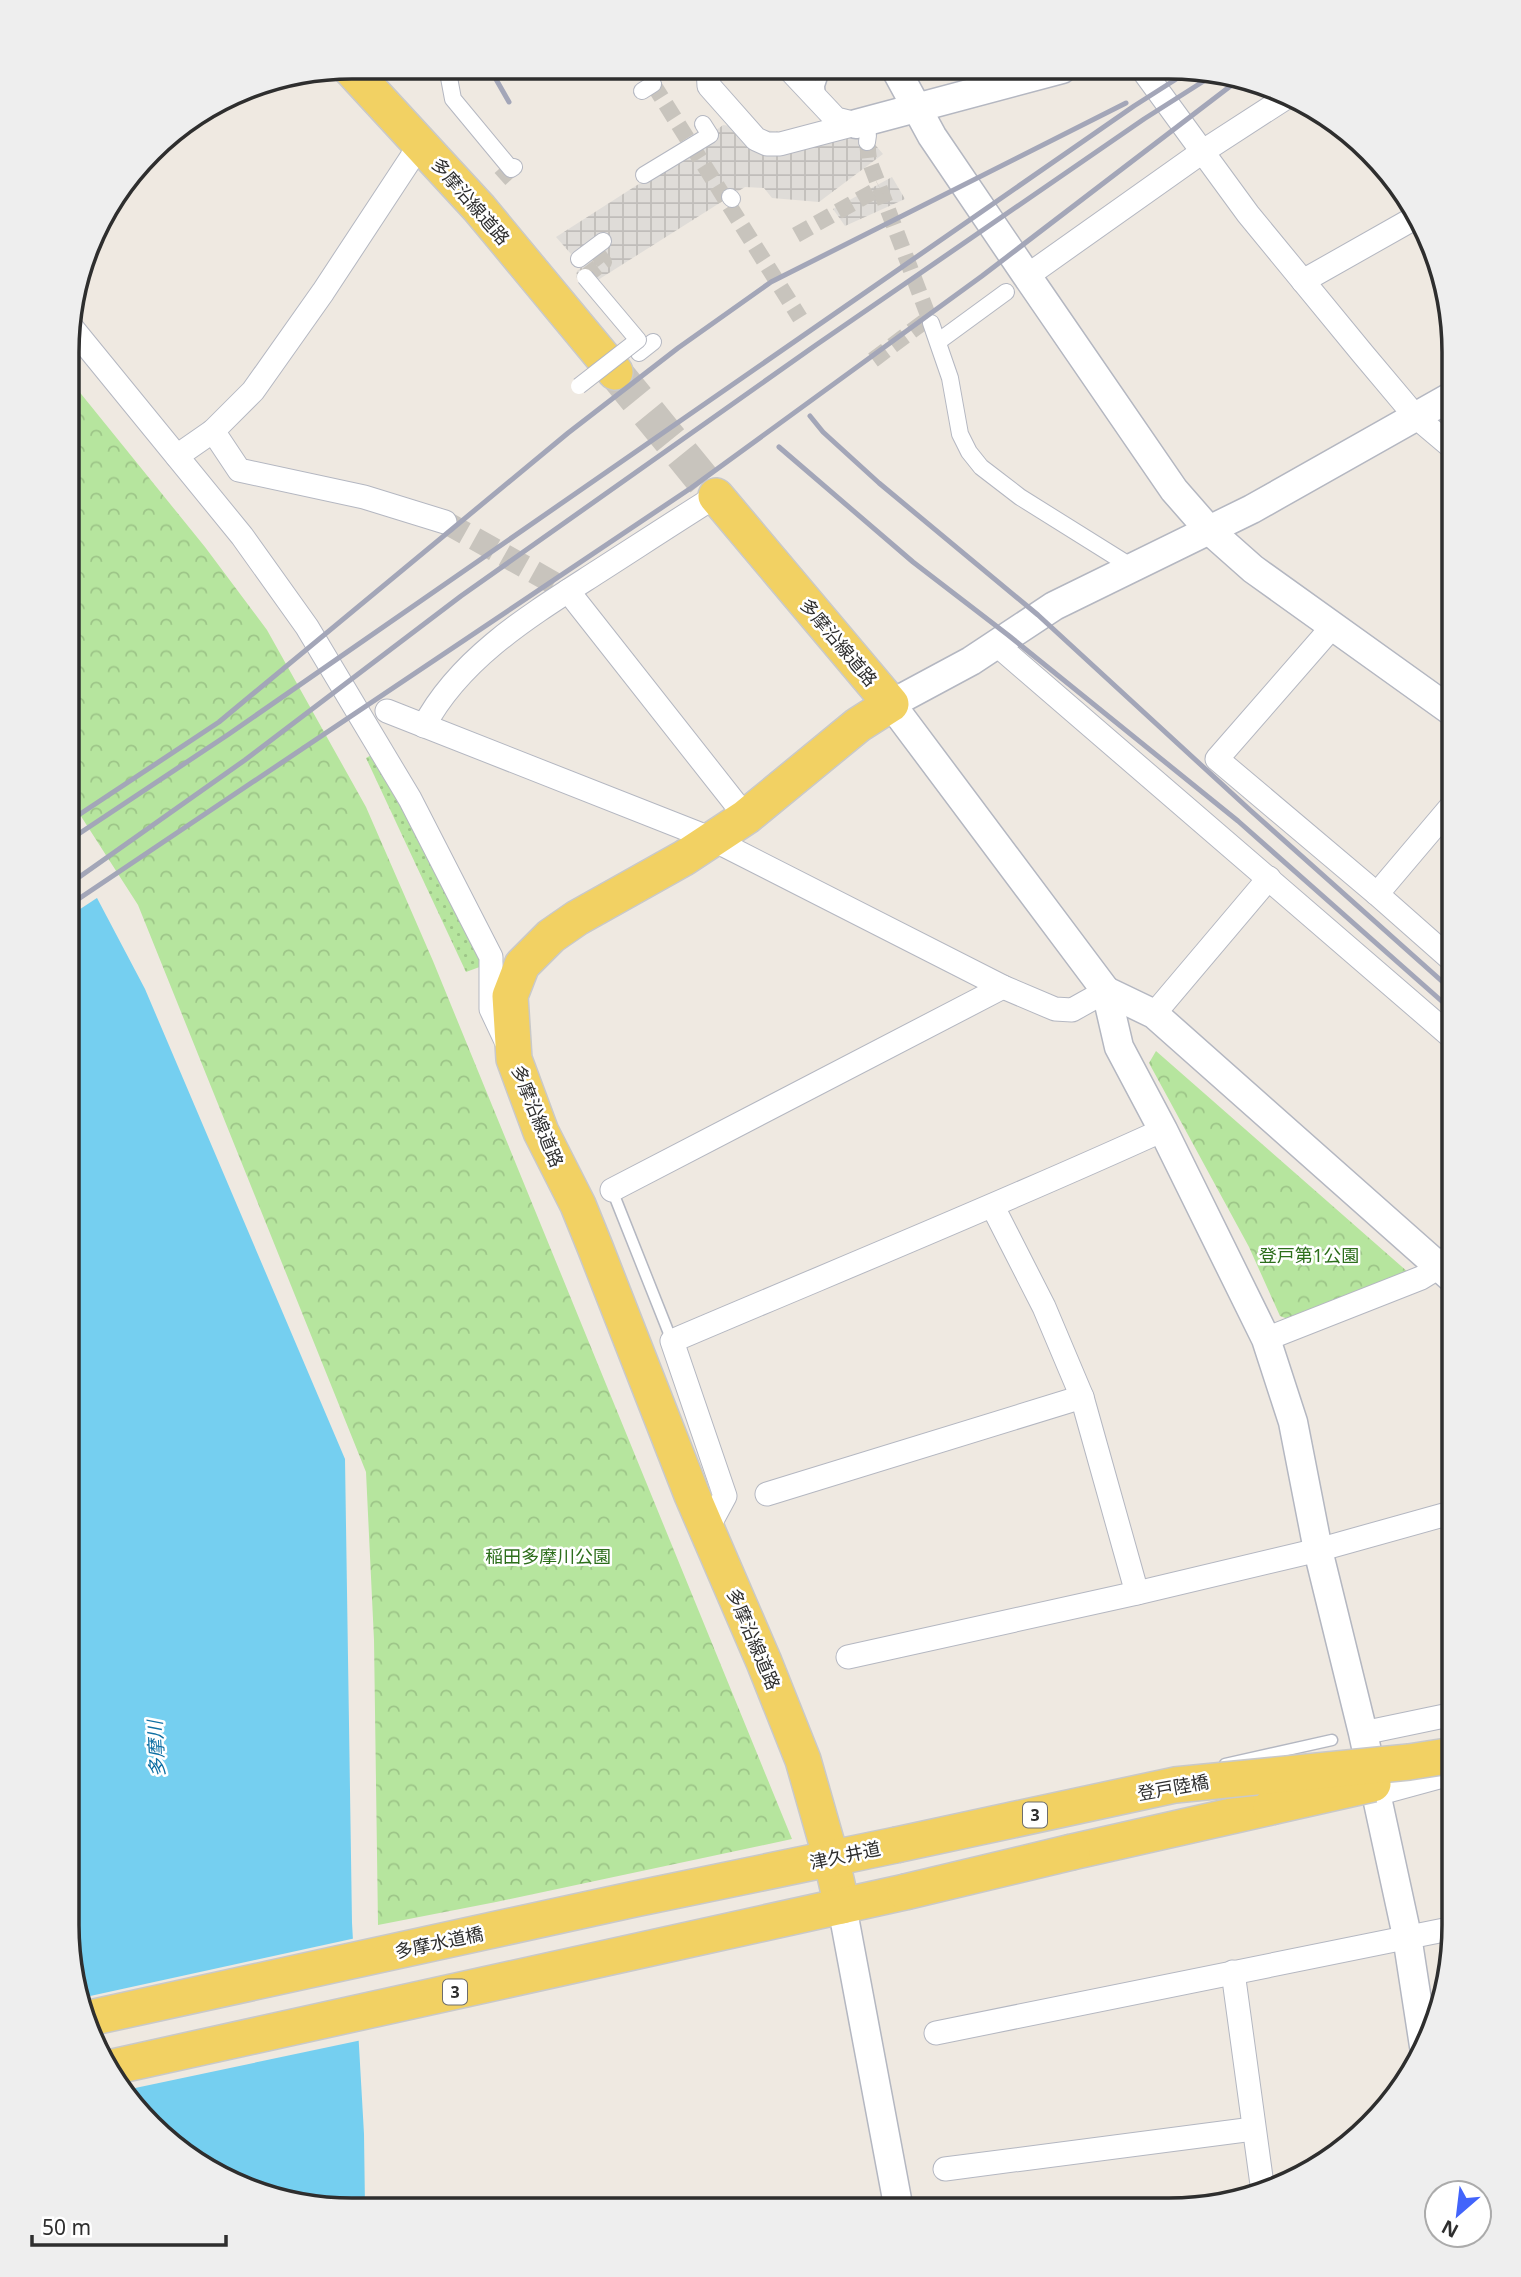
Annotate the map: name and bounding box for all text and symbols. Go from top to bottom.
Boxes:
street label: 多摩沿線道路 [427,152,515,250]
street label: 多摩沿線道路 [795,593,883,691]
street label: 多摩沿線道路 [507,1061,569,1171]
park label: 登戸第1公園 [1259,1243,1359,1267]
park label: 稲田多摩川公園 [485,1544,611,1568]
street label: 多摩沿線道路 [722,1585,786,1693]
water label: 多摩川 [141,1718,170,1778]
street label: 登戸陸橋 [1135,1769,1211,1805]
road number: 3 [1023,1802,1047,1828]
street label: 津久井道 [807,1836,883,1874]
street label: 多摩水道橋 [392,1921,486,1963]
road number: 3 [443,1980,467,2004]
north arrow [1423,2179,1493,2249]
scale bar [32,2204,226,2248]
text: 50 m [42,2213,91,2241]
text: N [1437,2214,1463,2244]

